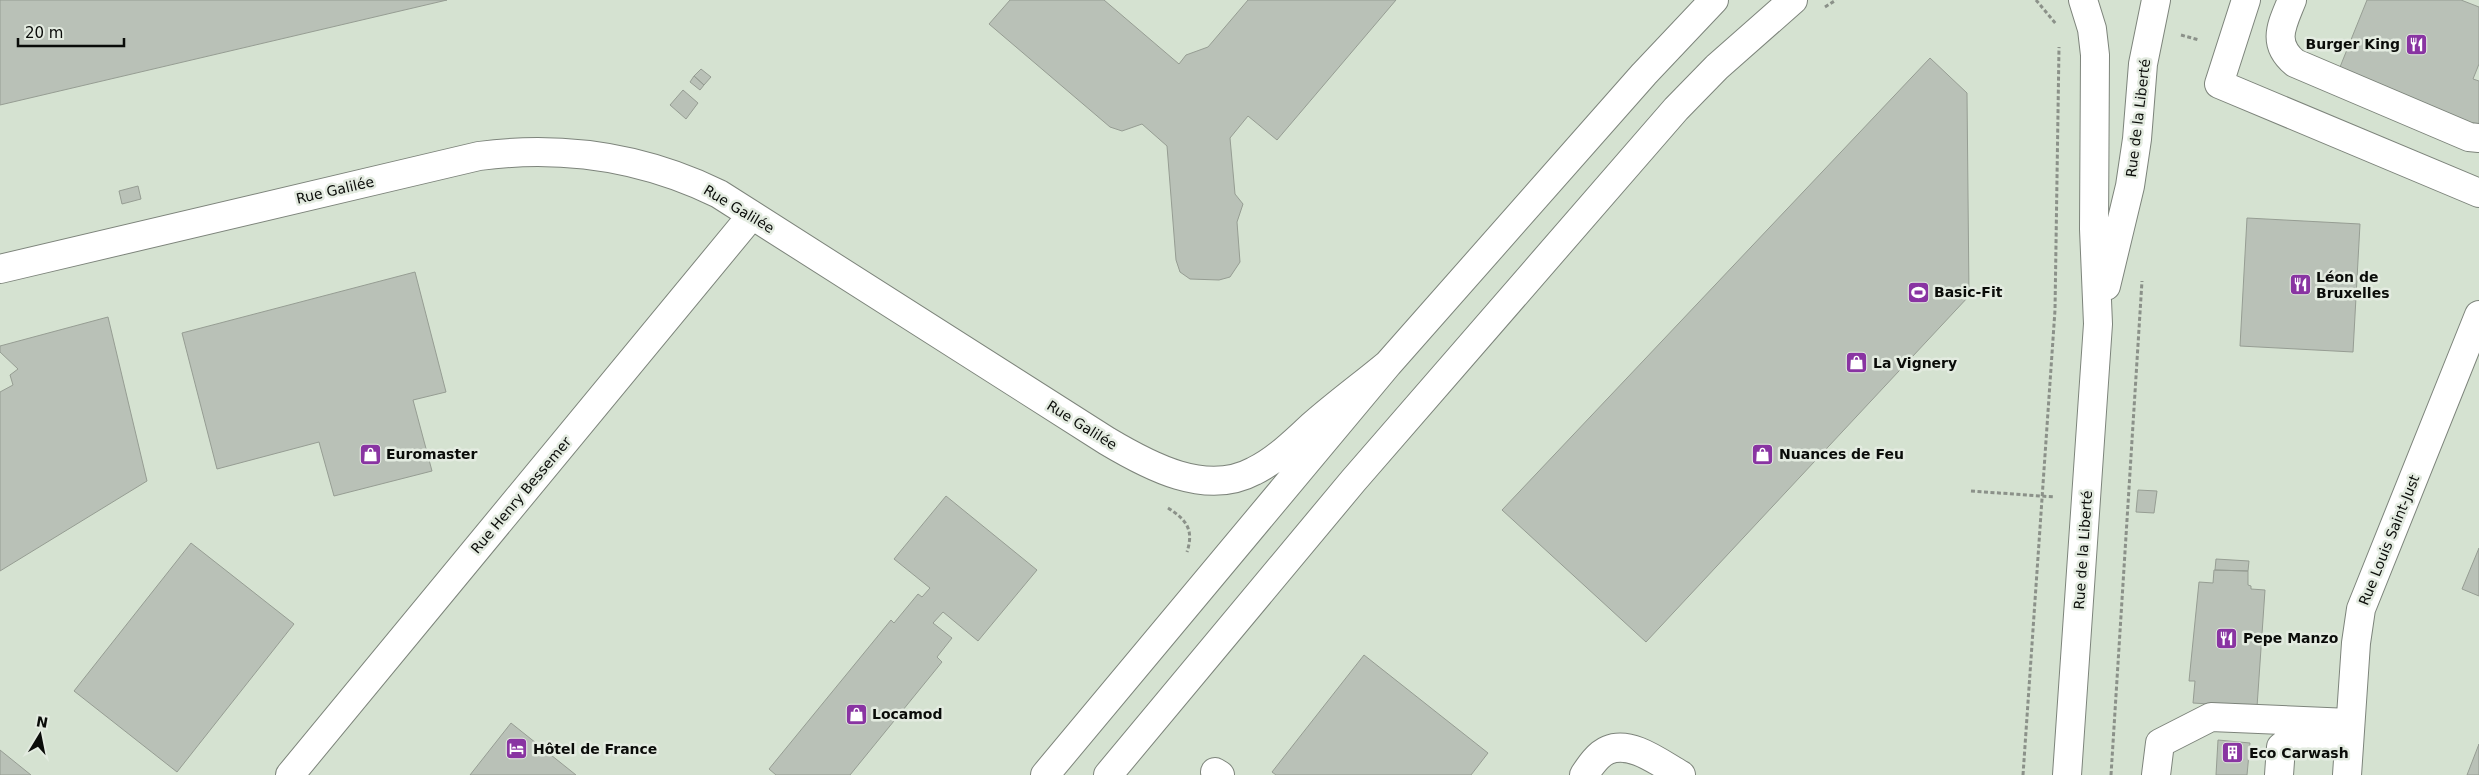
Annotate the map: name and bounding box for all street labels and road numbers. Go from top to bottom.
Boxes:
street label: Rue de la Liberté [2123,58,2153,178]
street label: Rue Galilée [295,173,375,207]
street label: Rue Galilée [701,182,777,236]
street label: Rue Galilée [1044,397,1120,453]
street label: Rue Henry Bessemer [468,433,575,556]
street label: Rue Louis Saint-Just [2356,472,2423,607]
street label: Rue de la Liberté [2071,490,2095,610]

